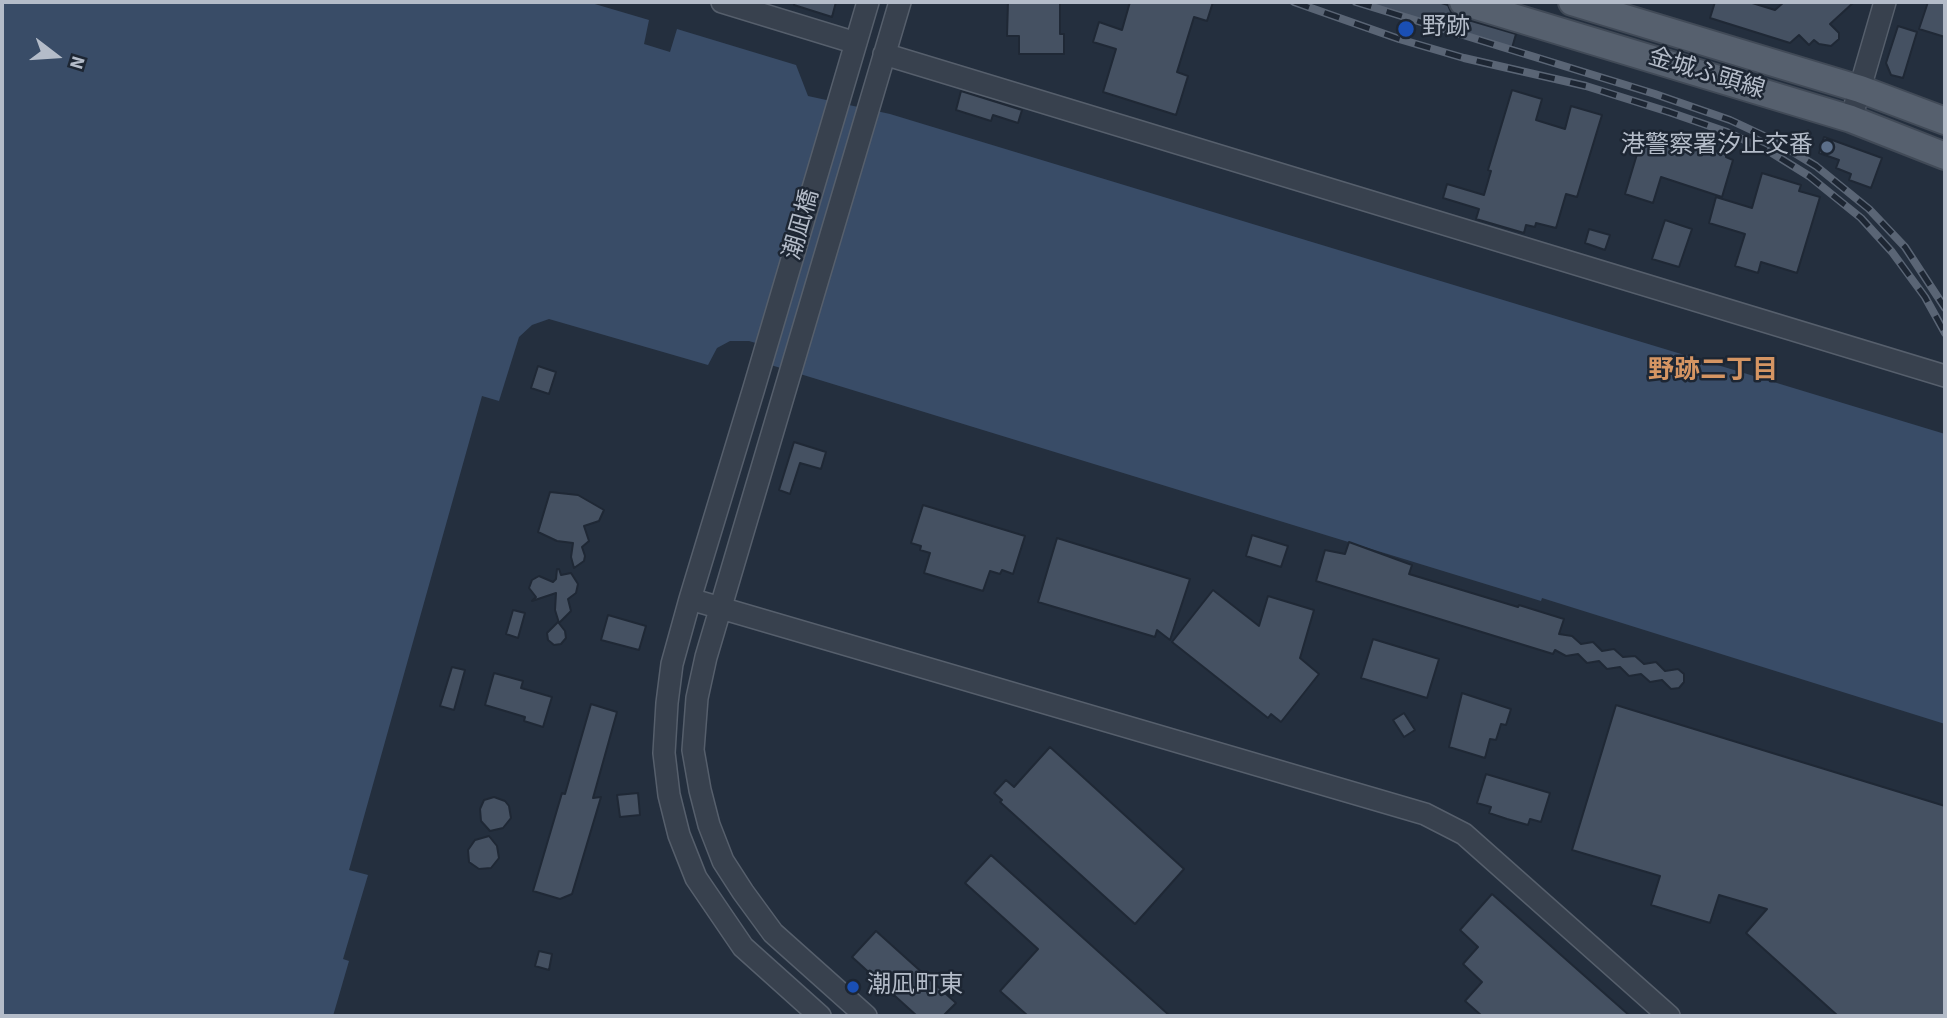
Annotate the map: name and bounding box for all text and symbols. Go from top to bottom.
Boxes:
place label: 野跡 [1422,15,1470,43]
marker: 野跡 [1396,19,1416,39]
north arrow [21,21,91,91]
street label: 金城ふ頭線 [1644,44,1768,106]
text: N [62,52,91,72]
place label: 港警察署汐止交番 [1621,133,1813,161]
marker: 港警察署汐止交番 [1819,139,1835,155]
street label: 潮凪橋 [779,186,827,264]
district label: 野跡二丁目 [1648,356,1778,388]
place label: 潮凪町東 [867,973,963,1001]
marker: 潮凪町東 [845,979,861,995]

